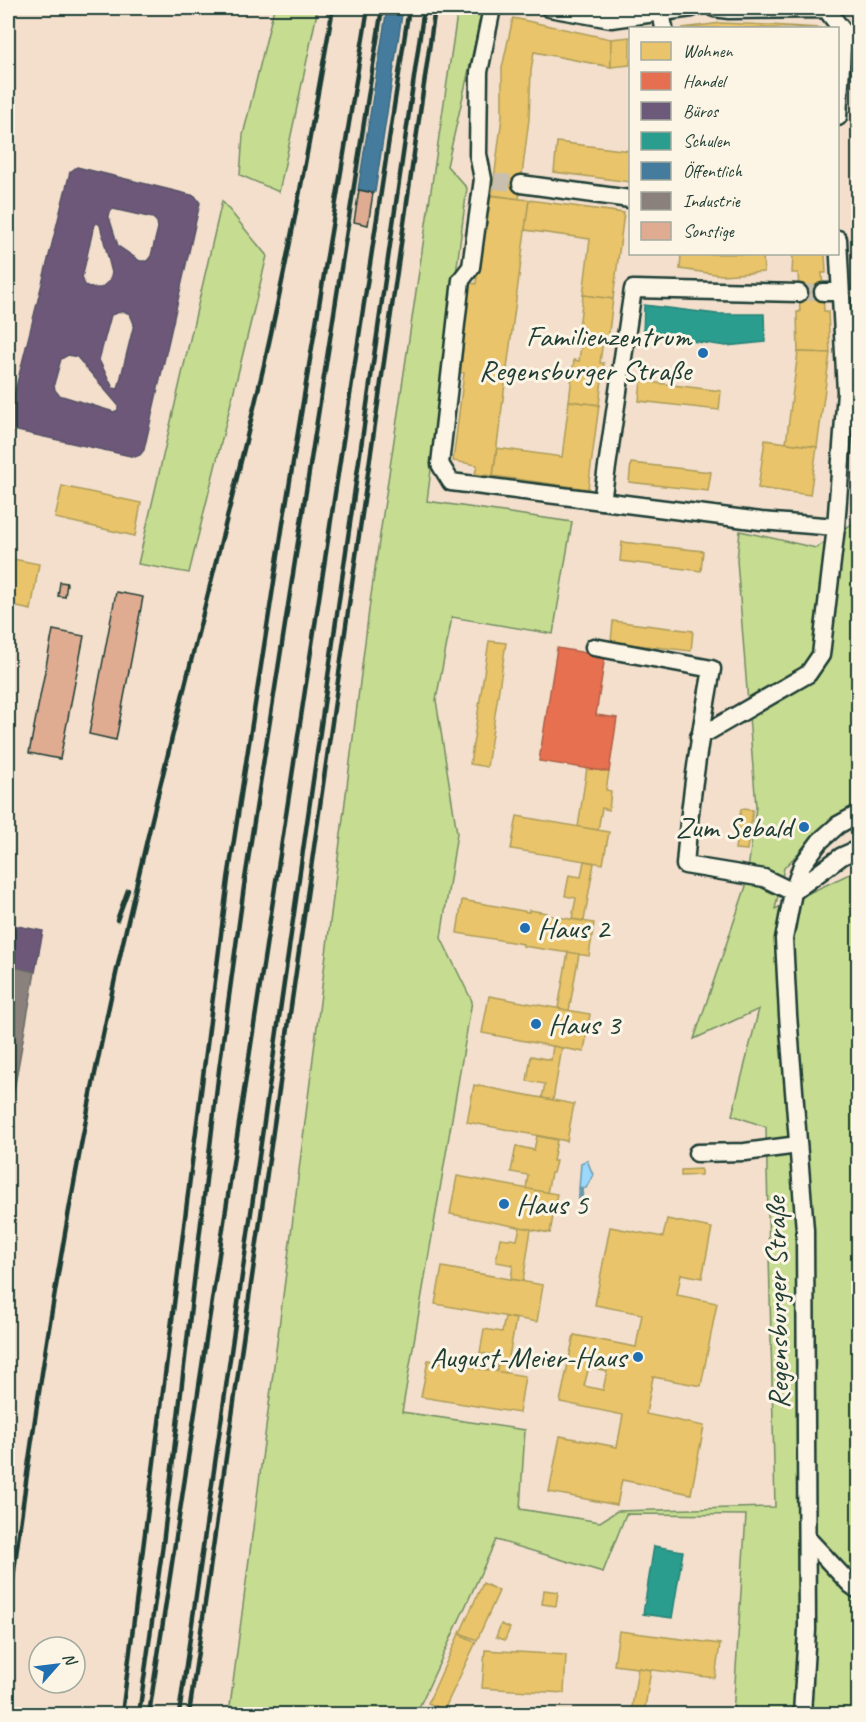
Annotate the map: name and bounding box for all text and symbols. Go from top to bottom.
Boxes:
legend [629,27,839,255]
text: Wohnen [683,40,734,62]
text: Handel [683,70,728,92]
text: Büros [683,100,720,122]
text: Schulen [683,130,731,152]
text: Öffentlich [683,160,743,182]
text: Industrie [683,190,741,212]
text: Sonstige [683,220,735,242]
place label: Familienzentrum Regensburger Straße [479,317,693,389]
marker: Familienzentrum Regensburger Straße [696,346,710,360]
place label: Zum Sebald [676,808,796,846]
marker: Zum Sebald [797,820,811,834]
place label: Haus 2 [537,909,612,947]
marker: Haus 2 [518,921,532,935]
place label: Haus 3 [548,1005,623,1043]
marker: Haus 3 [529,1017,543,1031]
place label: Haus 5 [516,1185,590,1223]
street label: Regensburger Straße [756,1194,798,1409]
marker: Haus 5 [497,1197,511,1211]
place label: August-Meier-Haus [430,1338,629,1376]
marker: August-Meier-Haus [631,1350,645,1364]
north arrow [27,1635,87,1695]
text: N [58,1649,82,1670]

